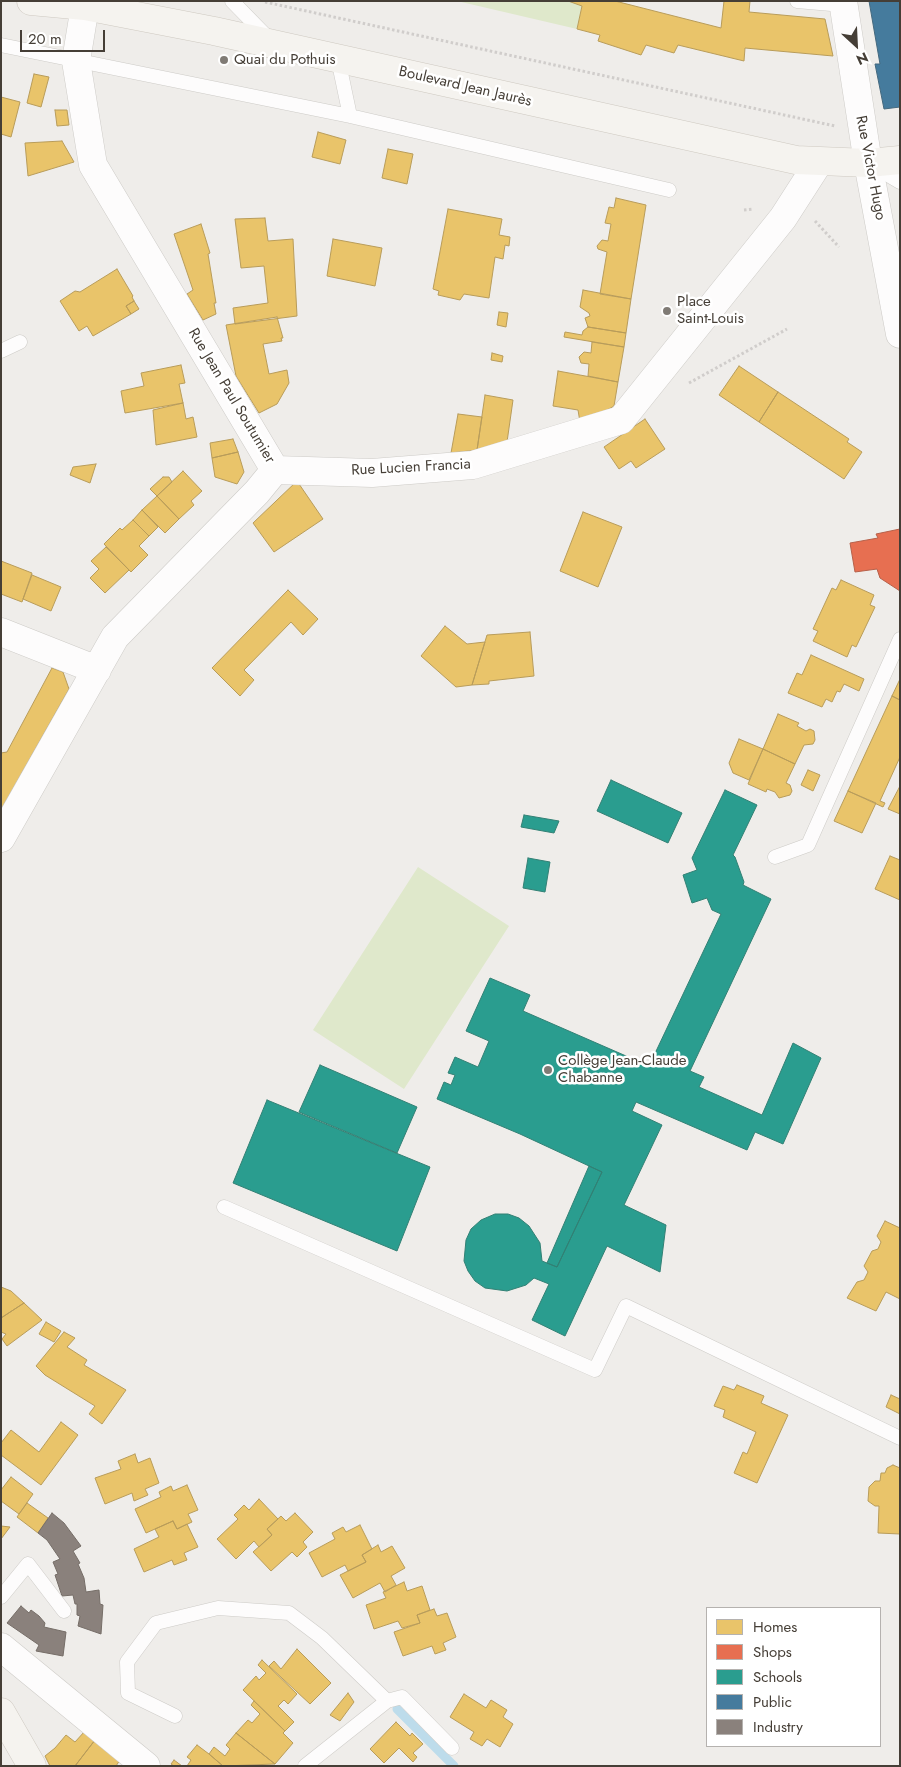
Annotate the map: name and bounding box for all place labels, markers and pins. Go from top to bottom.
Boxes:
place label: Quai du Pothuis [234,51,336,69]
marker: Quai du Pothuis [218,54,230,66]
place label: Place Saint-Louis [677,293,744,328]
marker: Place Saint-Louis [661,305,673,317]
place label: Collège Jean-Claude Chabanne [558,1052,687,1087]
marker: Collège Jean-Claude Chabanne [542,1064,554,1076]

